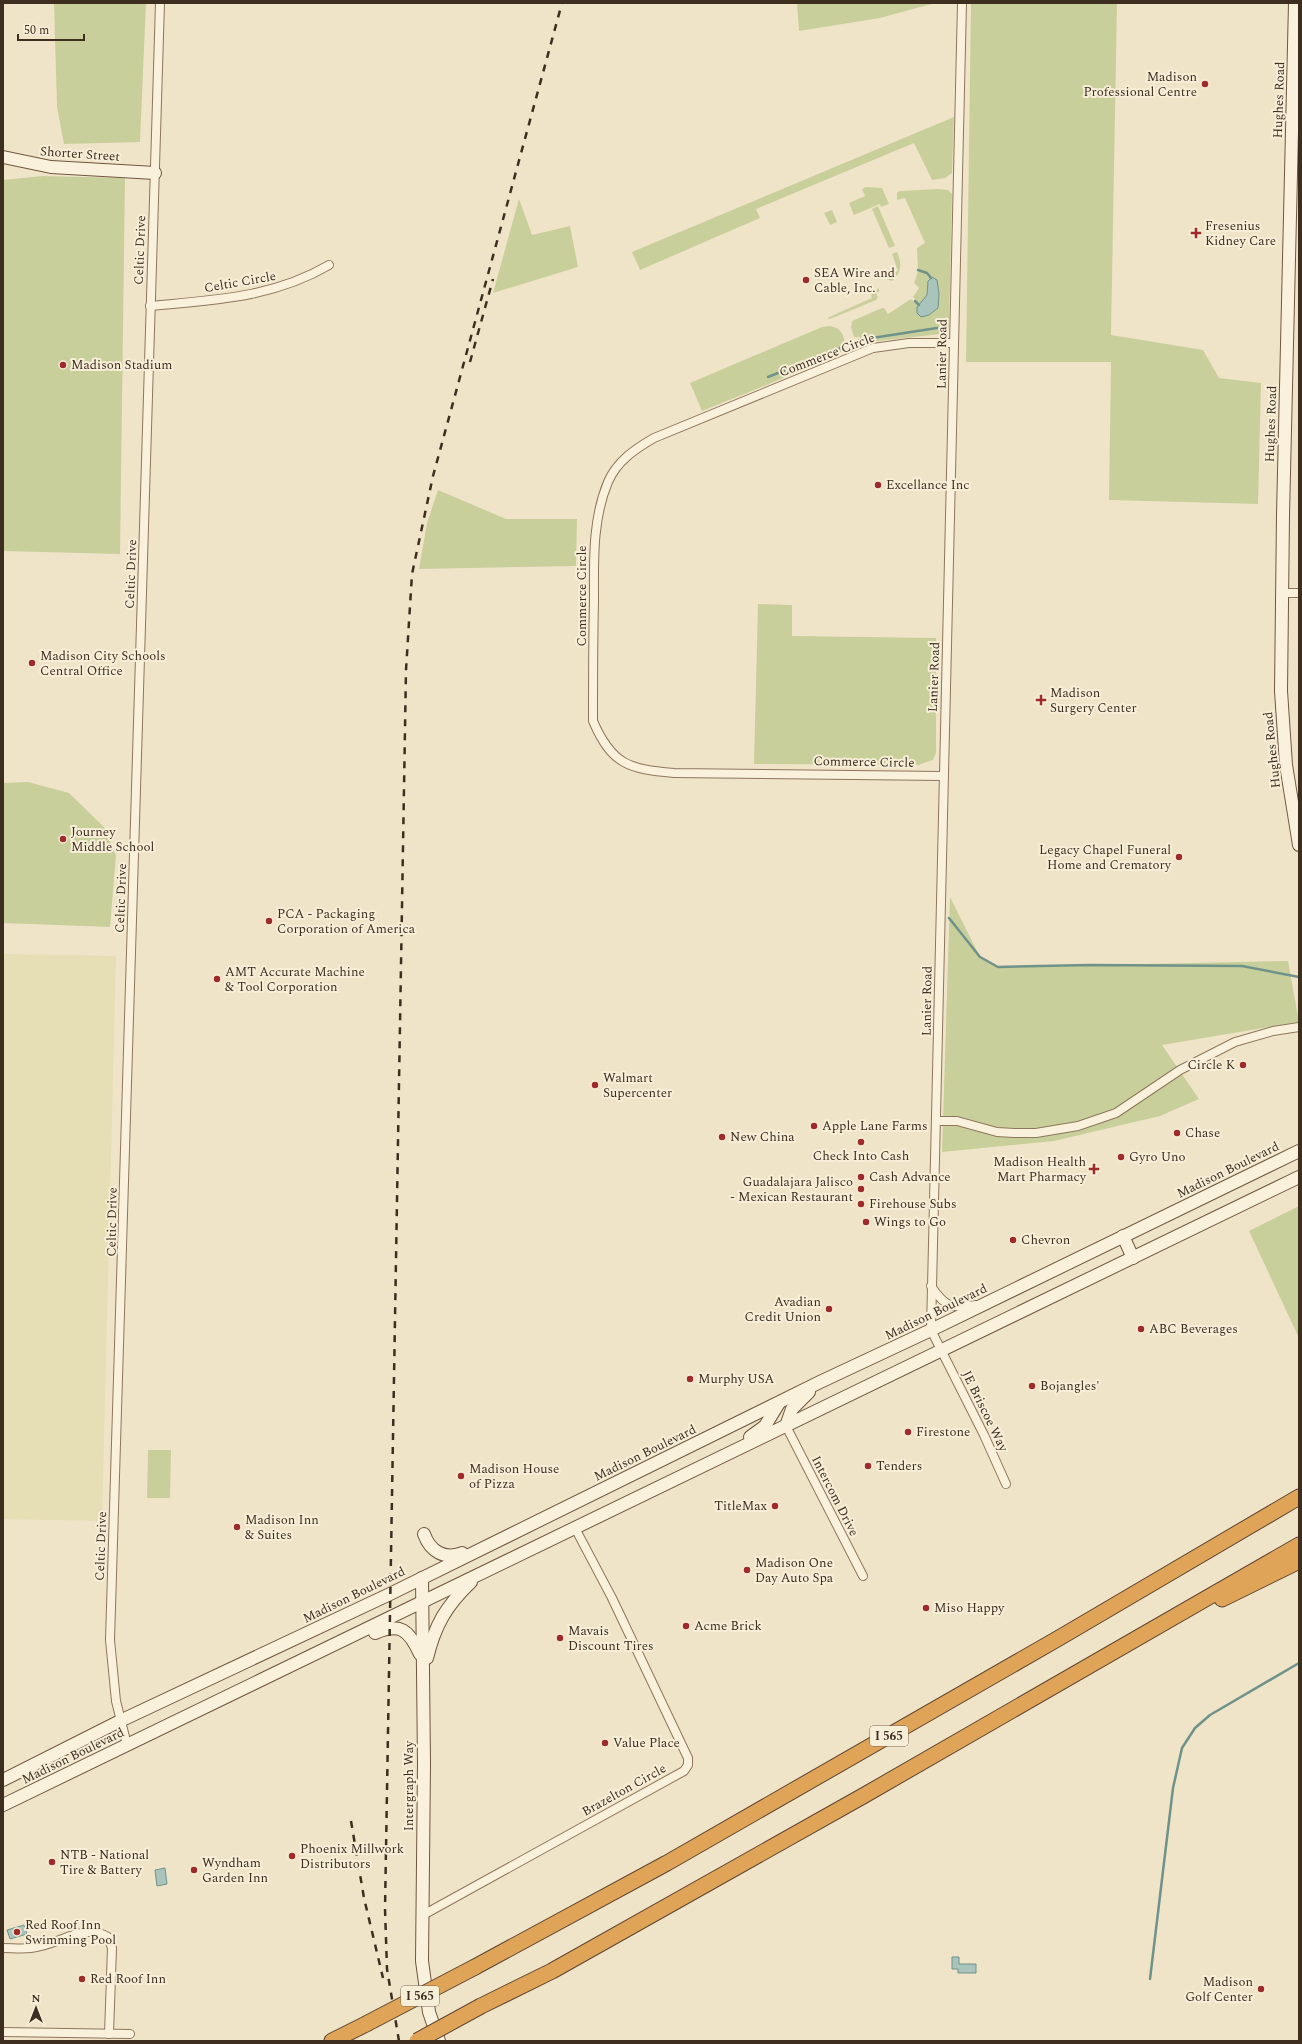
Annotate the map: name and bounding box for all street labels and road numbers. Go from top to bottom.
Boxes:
street label: Hughes Road [1268,61,1290,139]
street label: Shorter Street [39,141,121,167]
street label: Celtic Drive [129,215,151,285]
street label: Celtic Circle [202,266,278,298]
street label: Lanier Road [931,319,953,389]
street label: Commerce Circle [776,328,878,382]
street label: Hughes Road [1260,385,1282,463]
street label: Celtic Drive [120,539,142,609]
street label: Commerce Circle [572,545,592,647]
street label: Lanier Road [923,642,945,712]
street label: Hughes Road [1258,711,1286,789]
street label: Commerce Circle [813,751,915,773]
street label: Celtic Drive [110,863,132,933]
street label: Lanier Road [916,966,938,1036]
street label: Madison Boulevard [1173,1137,1283,1203]
street label: Celtic Drive [101,1187,123,1257]
street label: Madison Boulevard [881,1279,991,1345]
street label: JE Briscoe Way [957,1367,1014,1456]
street label: Madison Boulevard [590,1420,700,1486]
street label: Intercom Drive [806,1452,864,1540]
street label: Celtic Drive [90,1511,112,1581]
street label: Madison Boulevard [299,1562,409,1628]
street label: Madison Boulevard [18,1723,128,1789]
road number: I 565 [870,1726,908,1746]
street label: Intergraph Way [399,1740,419,1831]
street label: Brazelton Circle [578,1759,670,1821]
road number: I 565 [401,1986,439,2006]

